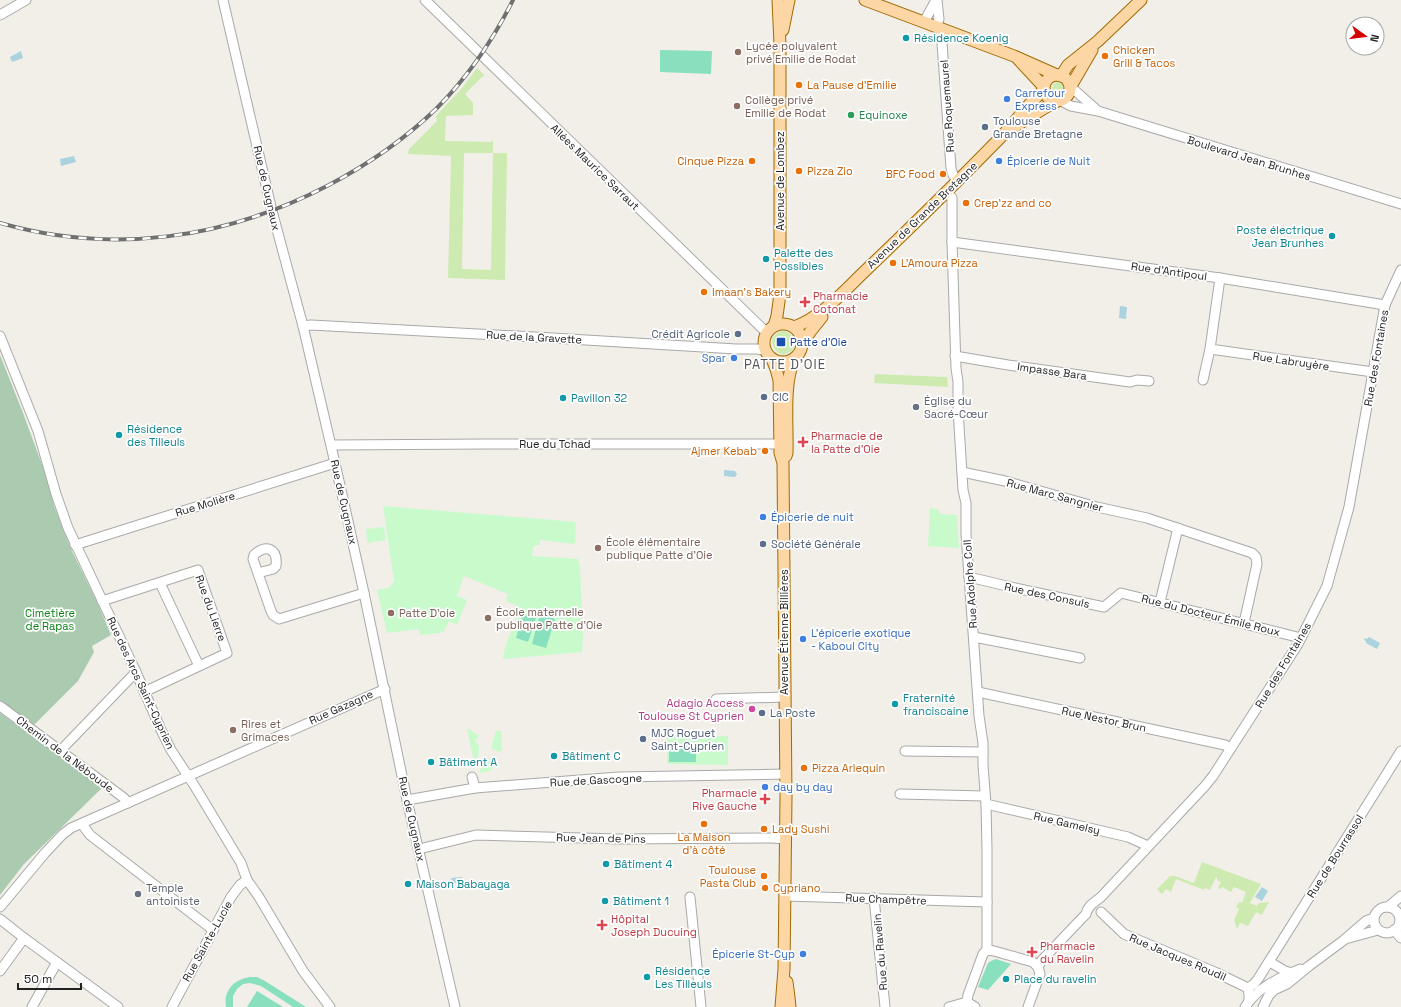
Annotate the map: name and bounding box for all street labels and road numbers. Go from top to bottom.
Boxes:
street label: Rue Roquemaurel [937,59,957,153]
street label: Allées Maurice Sarraut [548,121,642,213]
street label: Avenue de Lombez [773,131,787,231]
street label: Boulevard Jean Brunhes [1186,133,1313,184]
street label: Rue de Cugnaux [250,144,284,232]
street label: Avenue de Grande Bretagne [864,159,980,271]
street label: Rue d'Antipoul [1130,259,1208,283]
street label: Rue des Fontaines [1361,309,1391,407]
street label: Rue de la Gravette [486,328,582,346]
street label: Rue Labruyère [1252,349,1330,373]
street label: Impasse Bara [1016,359,1088,383]
street label: Rue du Tchad [519,437,591,451]
street label: Rue de Cugnaux [327,458,361,546]
street label: Rue Marc Sangnier [1005,475,1105,515]
street label: Rue Molière [173,488,237,520]
street label: Rue Adolphe Coll [960,539,980,629]
street label: Avenue Étienne Billières [777,569,791,695]
street label: Rue du Lierre [193,573,229,643]
street label: Rue des Consuls [1003,579,1091,611]
street label: Rue du Docteur Émile Roux [1140,591,1282,639]
street label: Rue des Arcs Saint-Cyprien [104,615,178,751]
street label: Rue des Fontaines [1252,619,1314,710]
street label: Rue Gazagne [307,687,375,727]
street label: Rue Nestor Brun [1060,703,1148,735]
street label: Chemin de la Néboude [14,713,116,795]
street label: Rue de Gascogne [549,771,643,789]
street label: Rue de Cugnaux [395,775,429,863]
street label: Rue Gamelsy [1032,809,1102,837]
street label: Rue de Bourrassol [1304,812,1366,900]
street label: Rue Jean de Pins [556,830,646,846]
street label: Rue Champêtre [845,891,927,907]
street label: Rue Sainte-Lucie [179,898,235,984]
street label: Rue du Ravelin [870,913,890,991]
street label: Rue Jacques Roudil [1127,930,1229,984]

